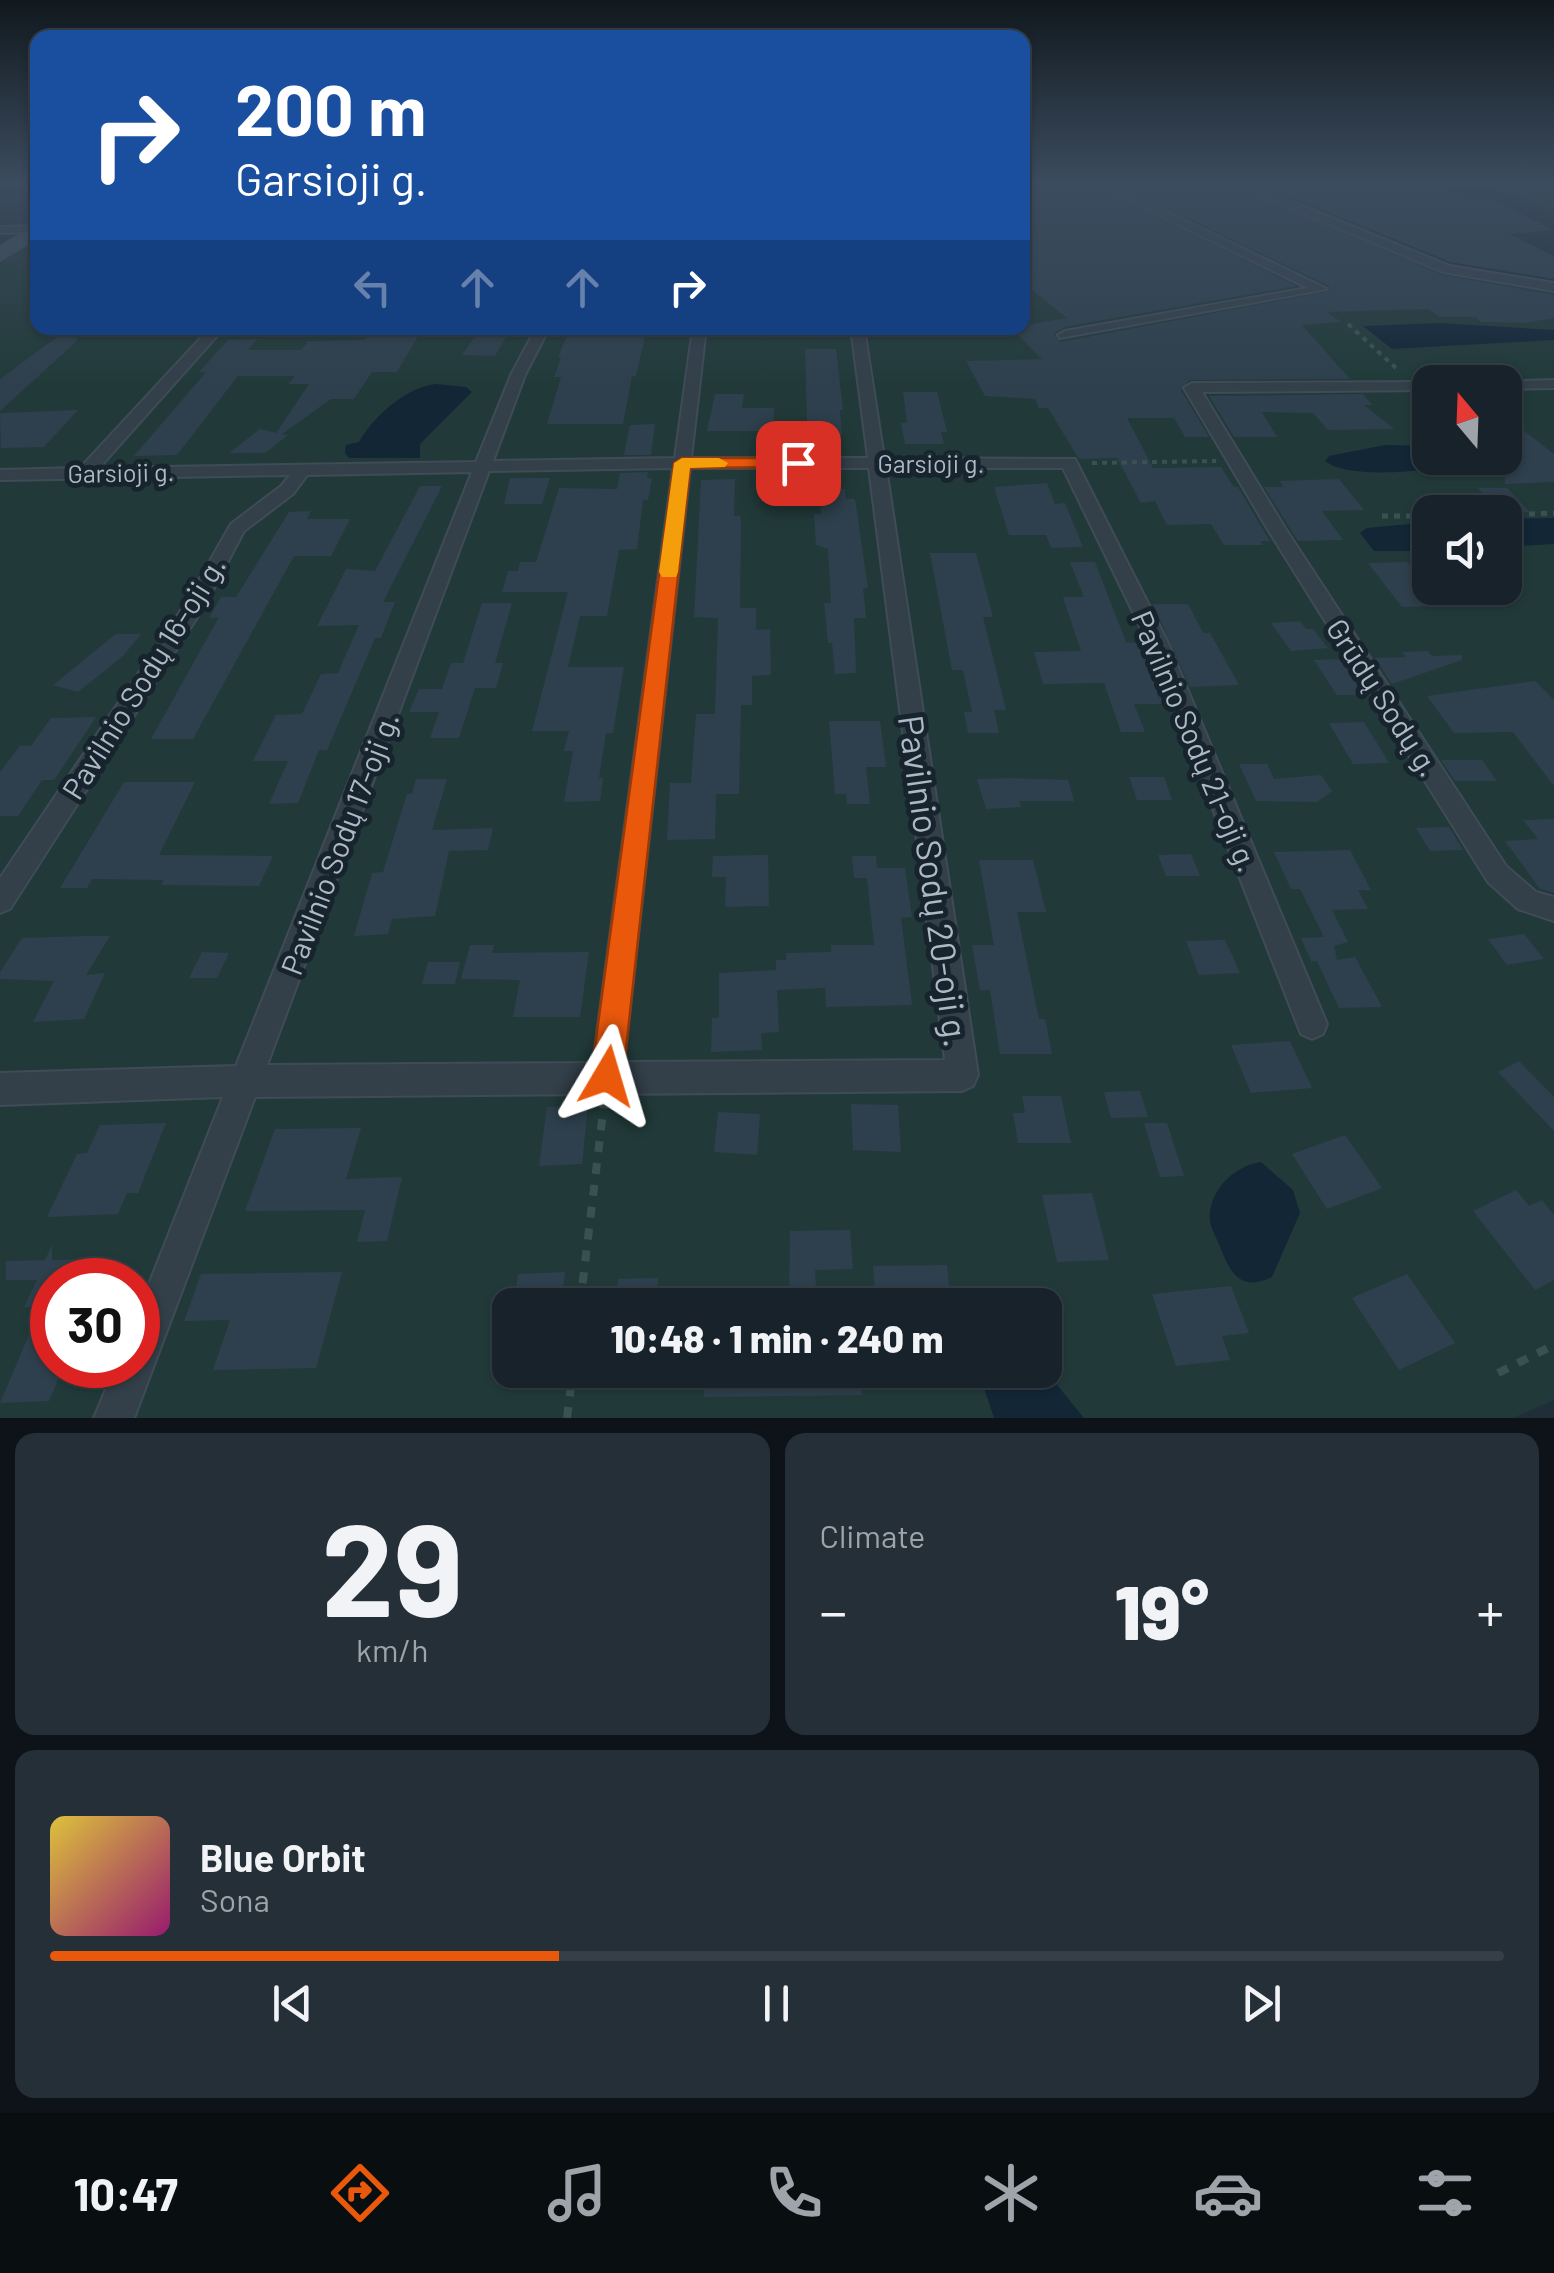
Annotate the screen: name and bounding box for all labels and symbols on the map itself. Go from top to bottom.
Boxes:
north arrow [1412,365,1522,475]
pin [756,421,841,506]
street label: Garsioji g. [878,448,984,478]
street label: Garsioji g. [67,456,175,488]
street label: Pavilnio Sodų 16-oji g. [54,549,232,805]
street label: Pavilnio Sodų 21-oji g. [1125,605,1267,877]
street label: Grūdų Sodų g. [1320,611,1448,783]
street label: Pavilnio Sodų 17-oji g. [272,707,406,979]
street label: Pavilnio Sodų 20-oji g. [891,712,979,1050]
position arrow [555,1024,659,1128]
speed limit sign: 30 [30,1258,160,1388]

